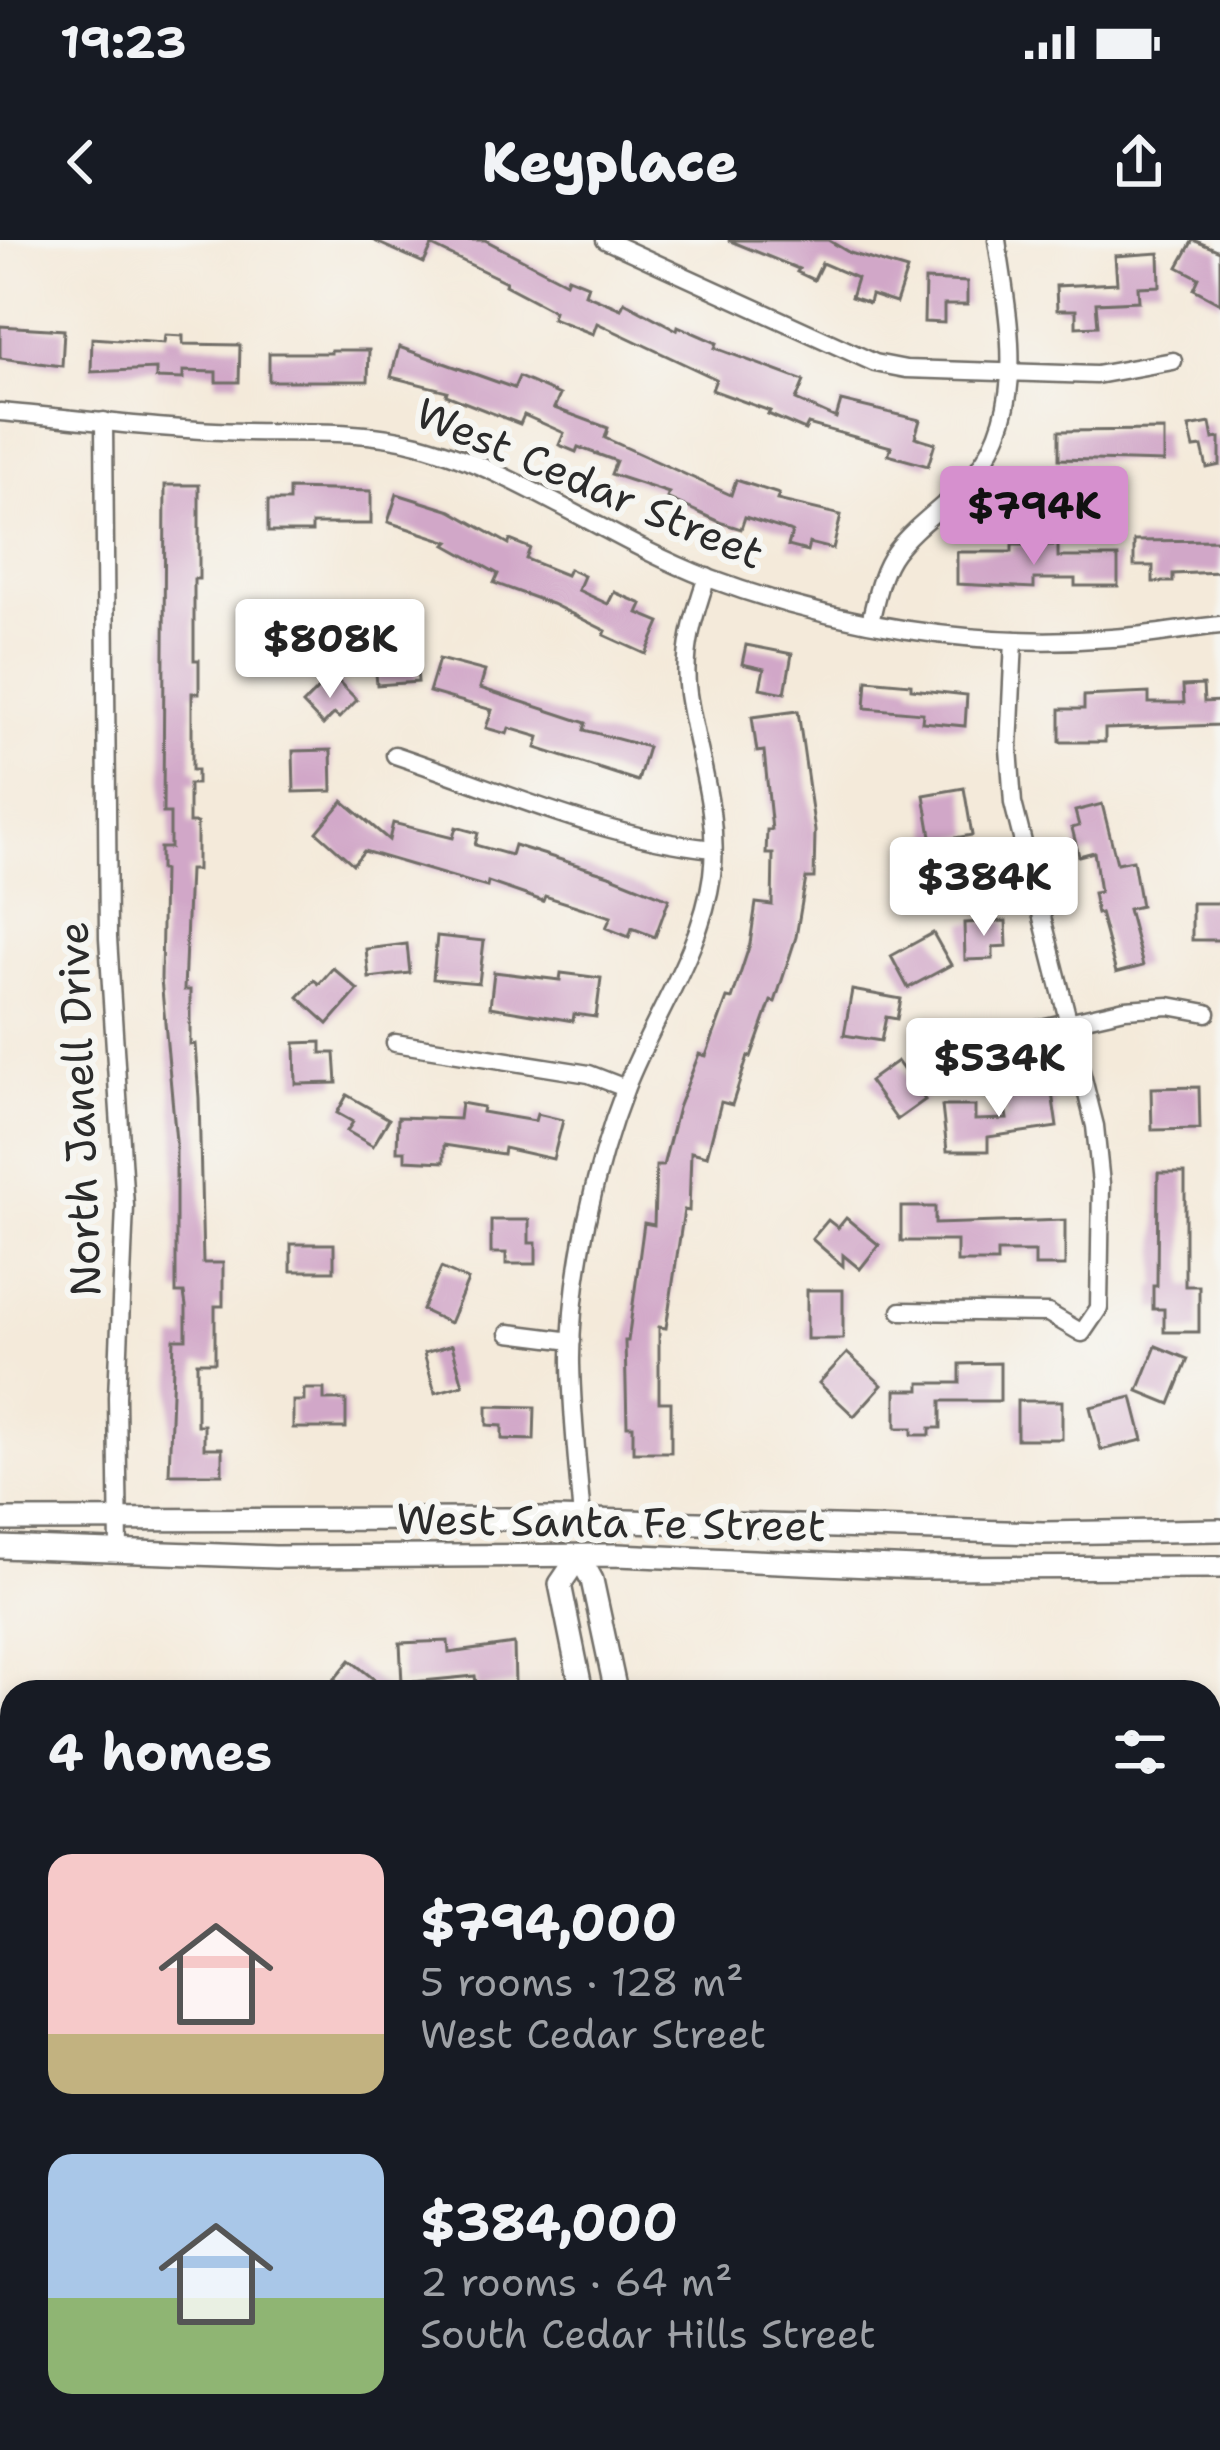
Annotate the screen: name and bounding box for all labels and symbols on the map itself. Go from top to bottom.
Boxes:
street label: West Cedar Street [408,384,772,582]
pin: $794K [950,466,1118,568]
pin: $808K [246,599,414,701]
pin: $384K [900,837,1068,939]
street label: North Janell Drive [44,920,114,1298]
pin: $534K [915,1018,1083,1120]
street label: West Santa Fe Street [396,1490,826,1554]

